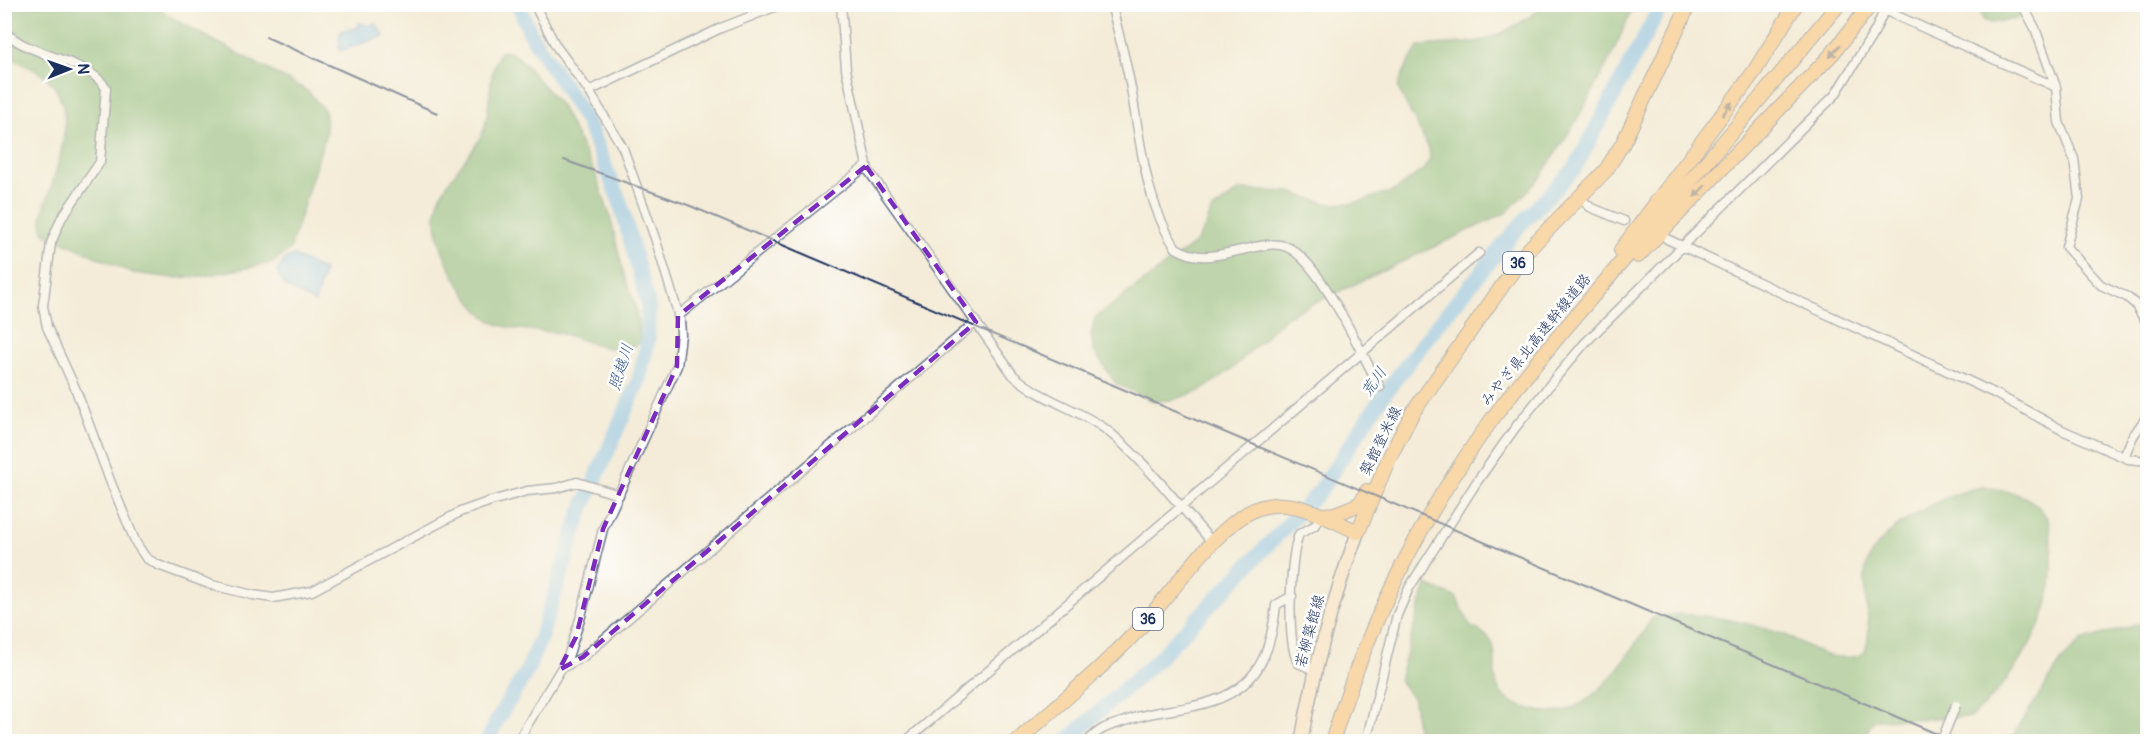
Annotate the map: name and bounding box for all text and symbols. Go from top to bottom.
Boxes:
north arrow [39,39,99,99]
one-way arrow [1829,43,1842,58]
text: N [73,63,93,75]
one-way arrow [1721,101,1733,116]
one-way arrow [1693,184,1707,199]
road number: 36 [1503,252,1533,274]
street label: みやぎ県北高速幹線道路 [1477,270,1595,410]
water label: 照越川 [604,341,638,393]
water label: 荒川 [1357,363,1391,401]
street label: 築館登米線 [1356,403,1406,479]
street label: 若柳築館線 [1291,592,1329,670]
road number: 36 [1133,608,1163,630]

